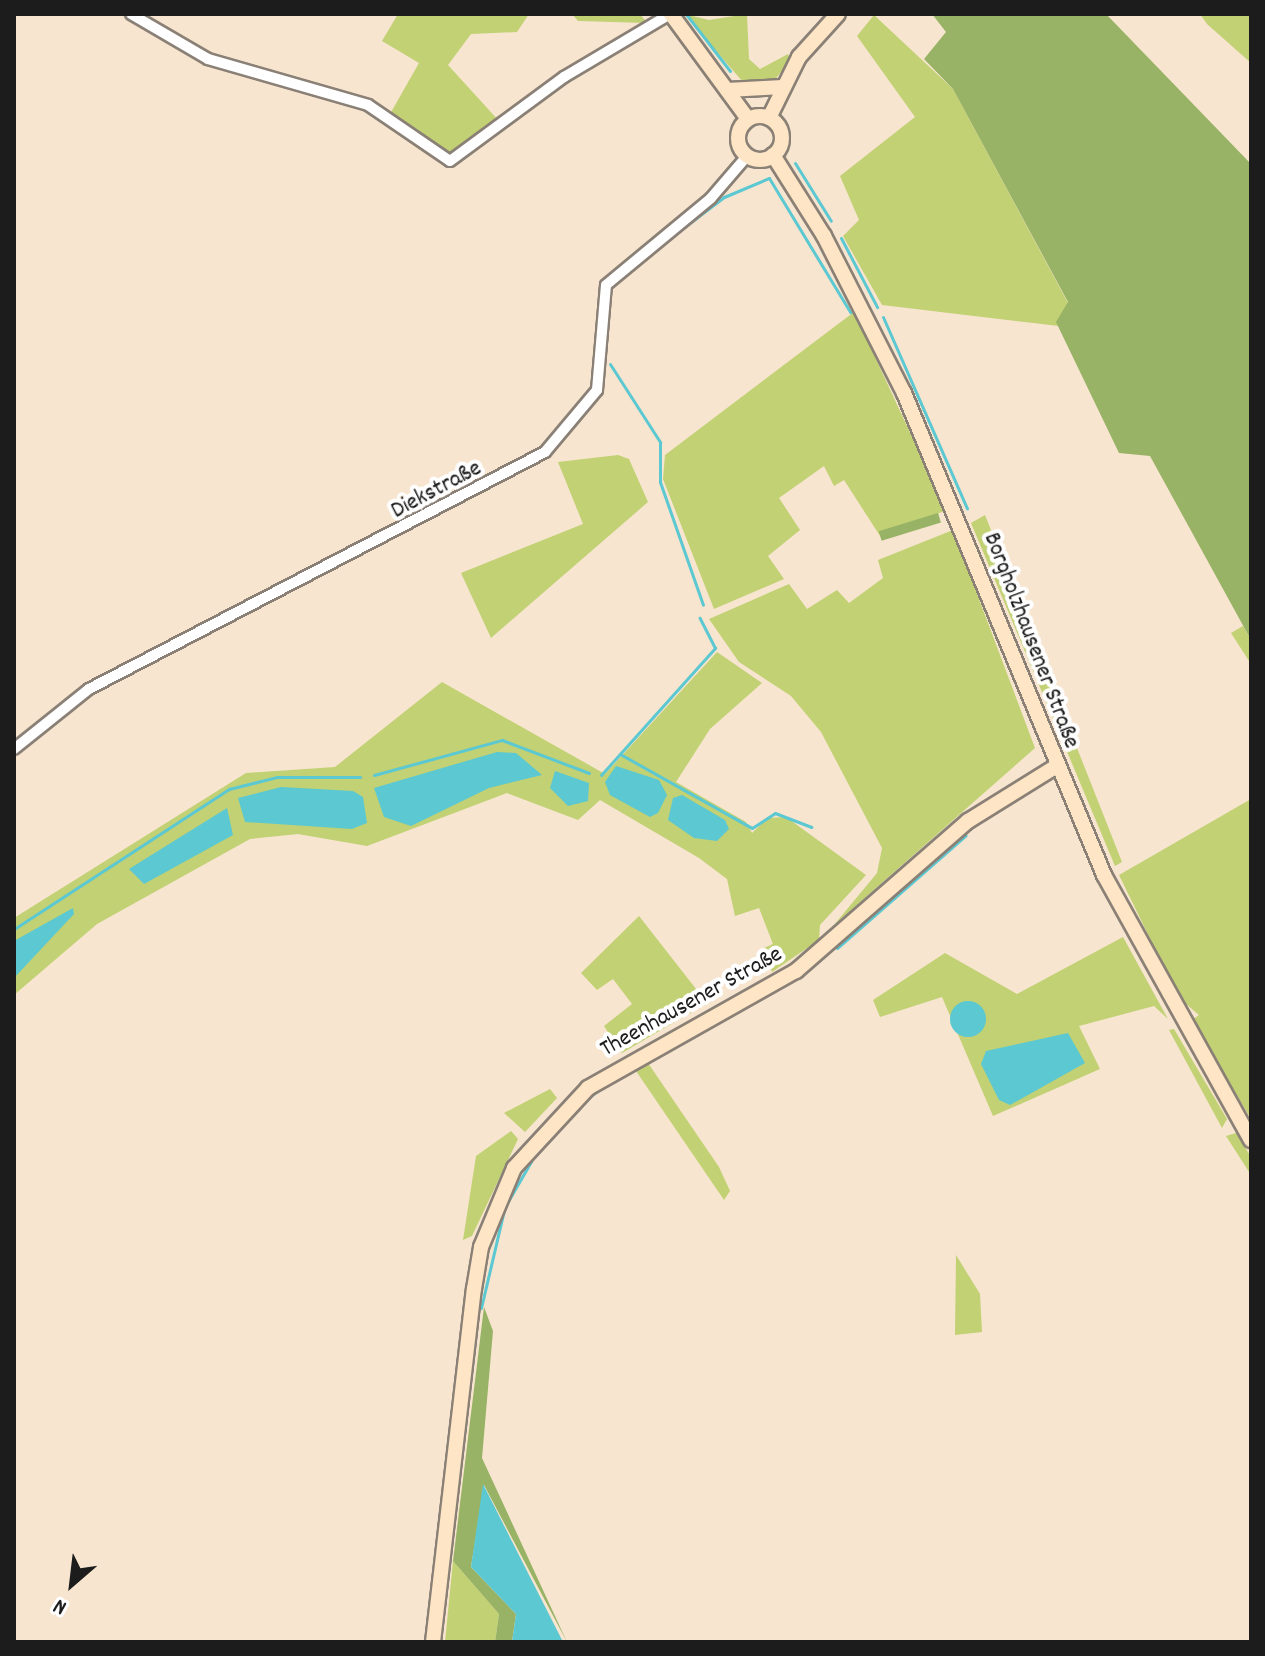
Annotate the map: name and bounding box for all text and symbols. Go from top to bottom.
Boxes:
street label: Diekstraße [387,455,487,527]
street label: Borgholzhausener Straße [976,529,1084,753]
street label: Theenhausener Straße [596,941,788,1065]
north arrow [32,1544,112,1624]
text: N [48,1589,73,1622]

